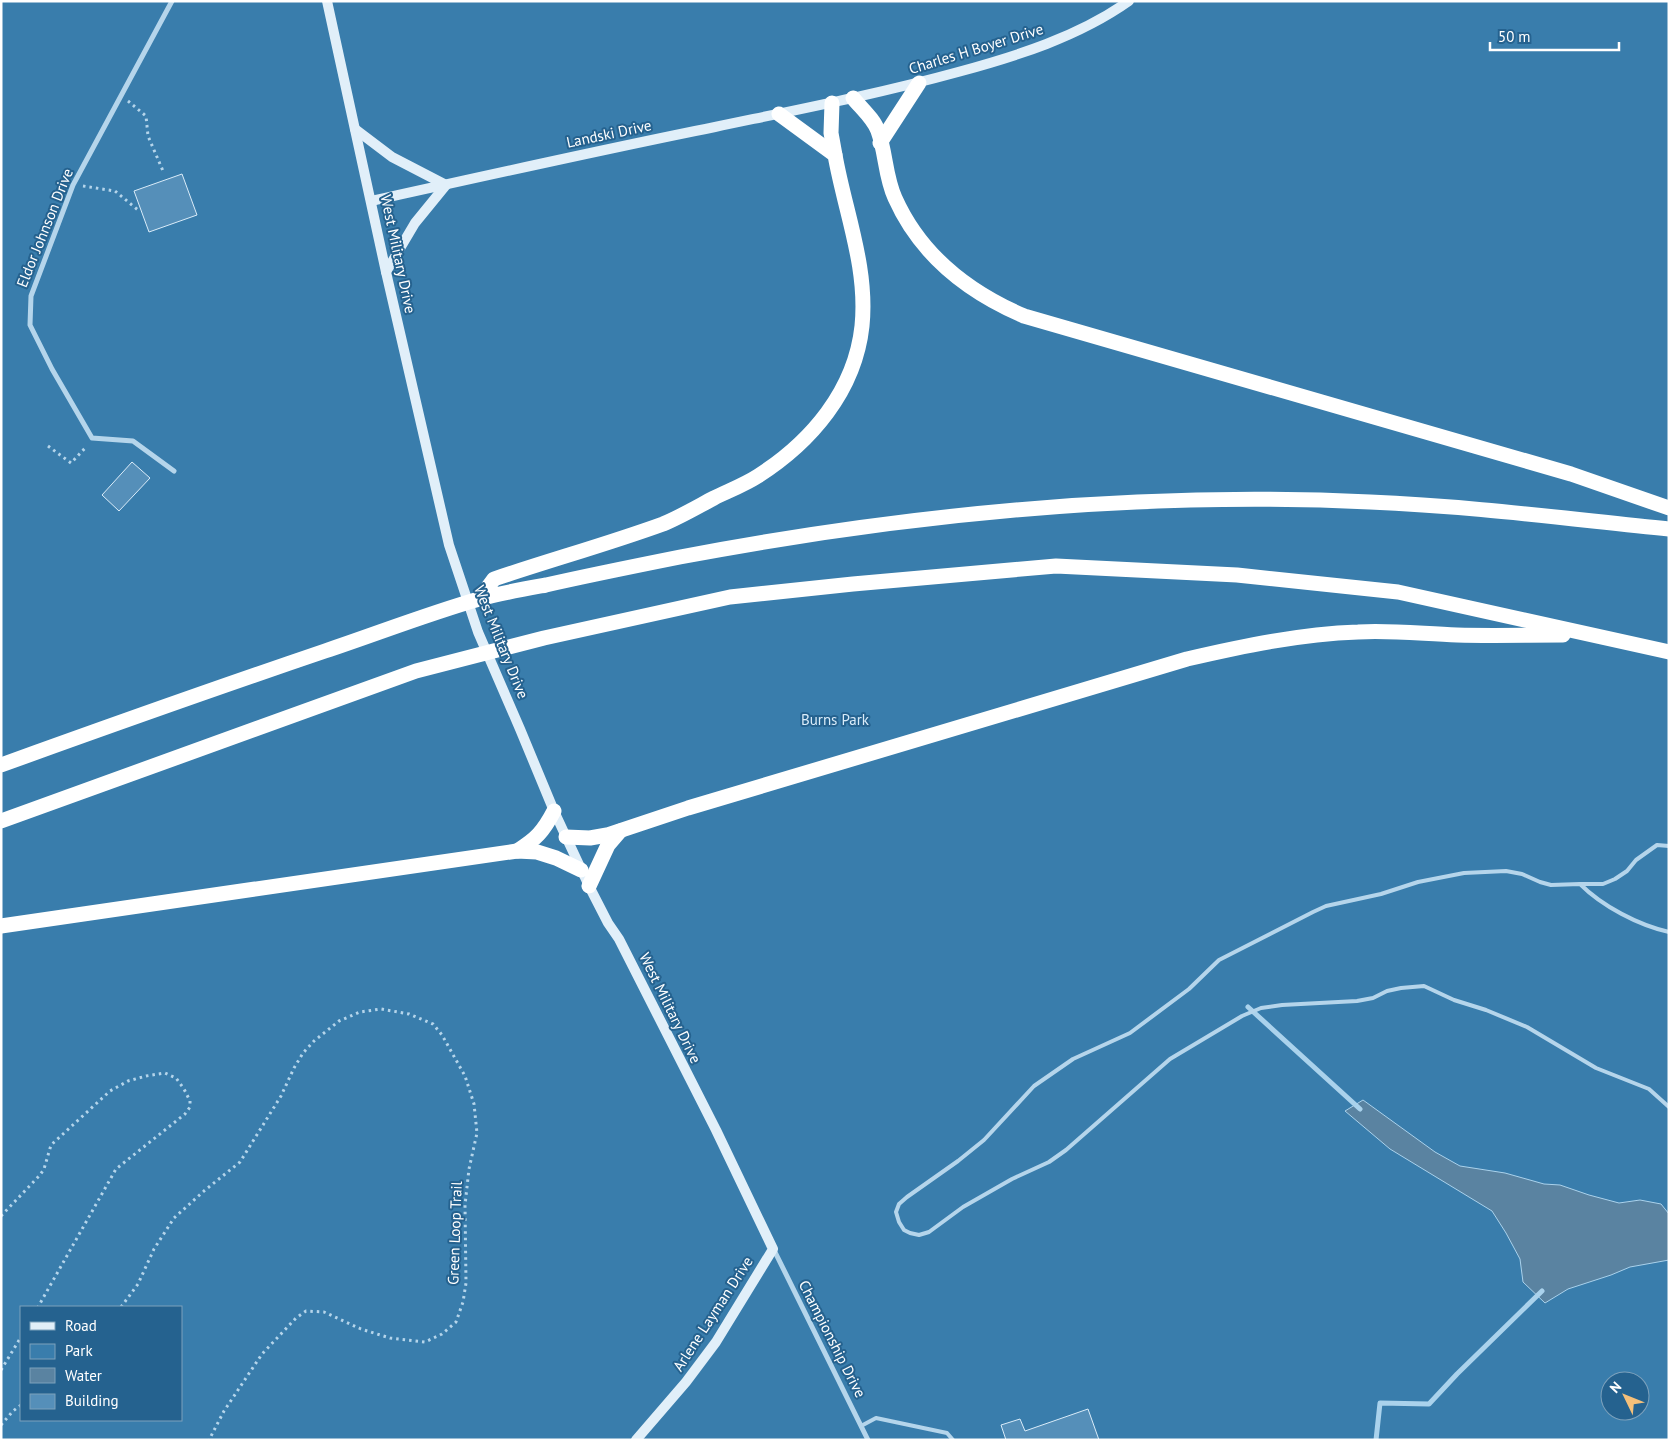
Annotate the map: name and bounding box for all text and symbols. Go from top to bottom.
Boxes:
street label: Charles H Boyer Drive [906,19,1045,78]
scale bar [1490,20,1619,52]
text: 50 m [1498,27,1531,46]
street label: Landski Drive [565,115,653,152]
street label: Eldor Johnson Drive [12,166,77,290]
street label: West Military Drive [377,193,420,315]
street label: West Military Drive [470,582,533,701]
park label: Burns Park [801,710,870,729]
street label: West Military Drive [635,949,705,1066]
street label: Green Loop Trail [443,1180,466,1285]
street label: Arlene Layman Drive [668,1253,757,1375]
street label: Championship Drive [795,1277,870,1401]
legend [20,1306,182,1421]
text: Road [65,1316,97,1335]
text: Park [65,1341,93,1360]
text: Water [65,1366,102,1385]
north arrow [1600,1371,1650,1421]
text: N [1606,1378,1625,1397]
text: Building [65,1391,119,1410]

